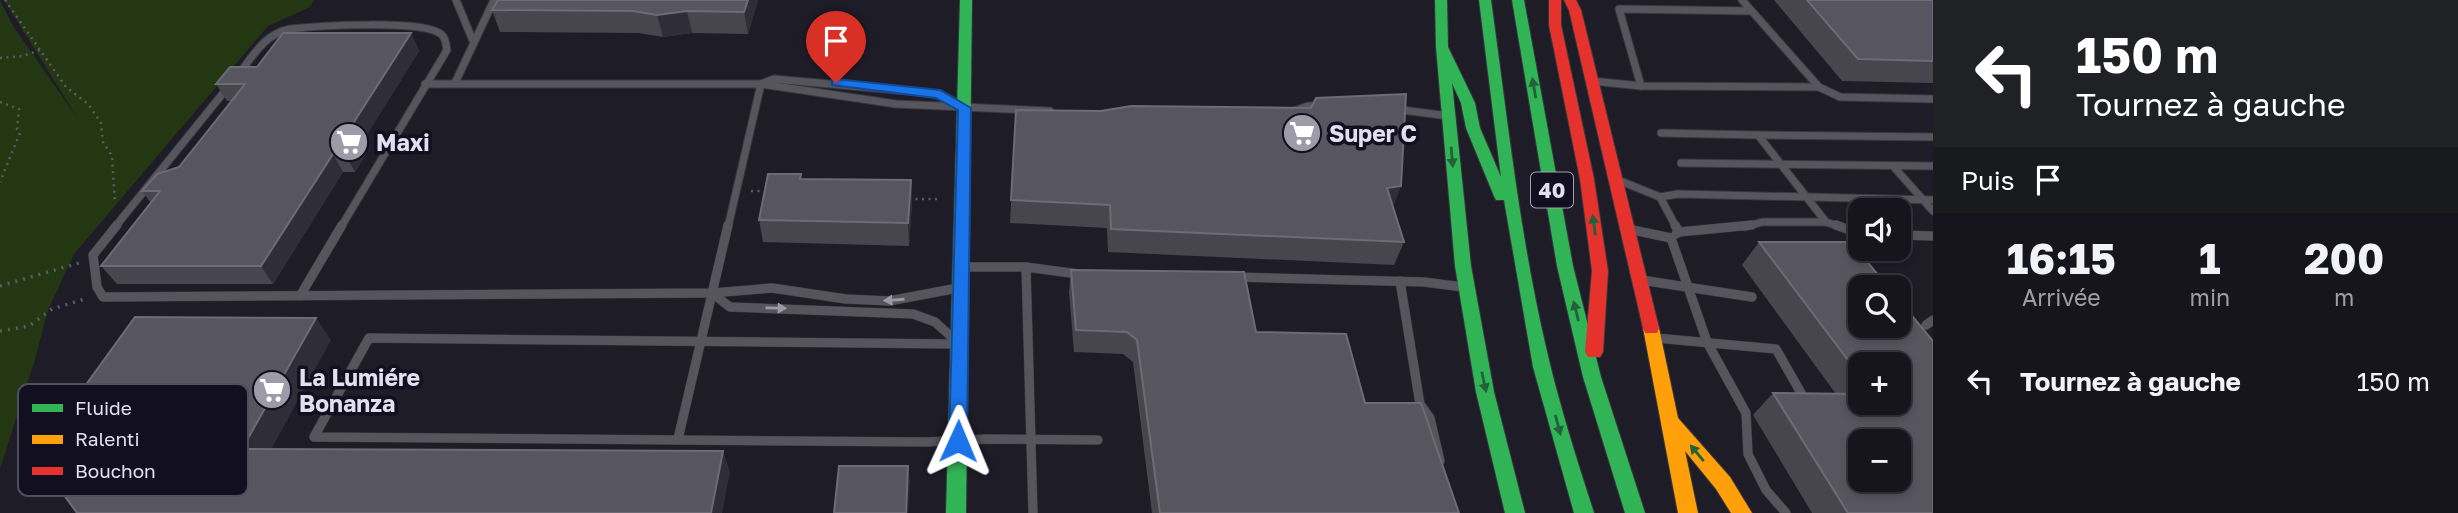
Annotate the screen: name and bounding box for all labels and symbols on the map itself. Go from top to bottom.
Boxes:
pin [806,11,866,83]
one-way arrow [1528,77,1539,99]
supermarket icon: Super C [1281,112,1323,154]
place label: Super C [1329,119,1417,147]
supermarket icon: Maxi [328,121,370,163]
place label: Maxi [376,128,429,156]
one-way arrow [1447,146,1458,168]
road number: 40 [1531,172,1573,208]
one-way arrow [1588,214,1599,236]
one-way arrow [882,294,904,305]
one-way arrow [1570,300,1581,322]
one-way arrow [765,302,787,313]
place label: La Lumiére Bonanza [299,363,420,417]
supermarket icon: La Lumiére Bonanza [251,369,293,411]
one-way arrow [1478,371,1489,393]
legend [18,384,248,496]
text: Fluide [75,396,132,419]
position arrow [921,404,995,478]
one-way arrow [1553,414,1564,436]
text: Ralenti [75,427,140,450]
one-way arrow [1690,444,1705,462]
text: Bouchon [75,459,156,482]

